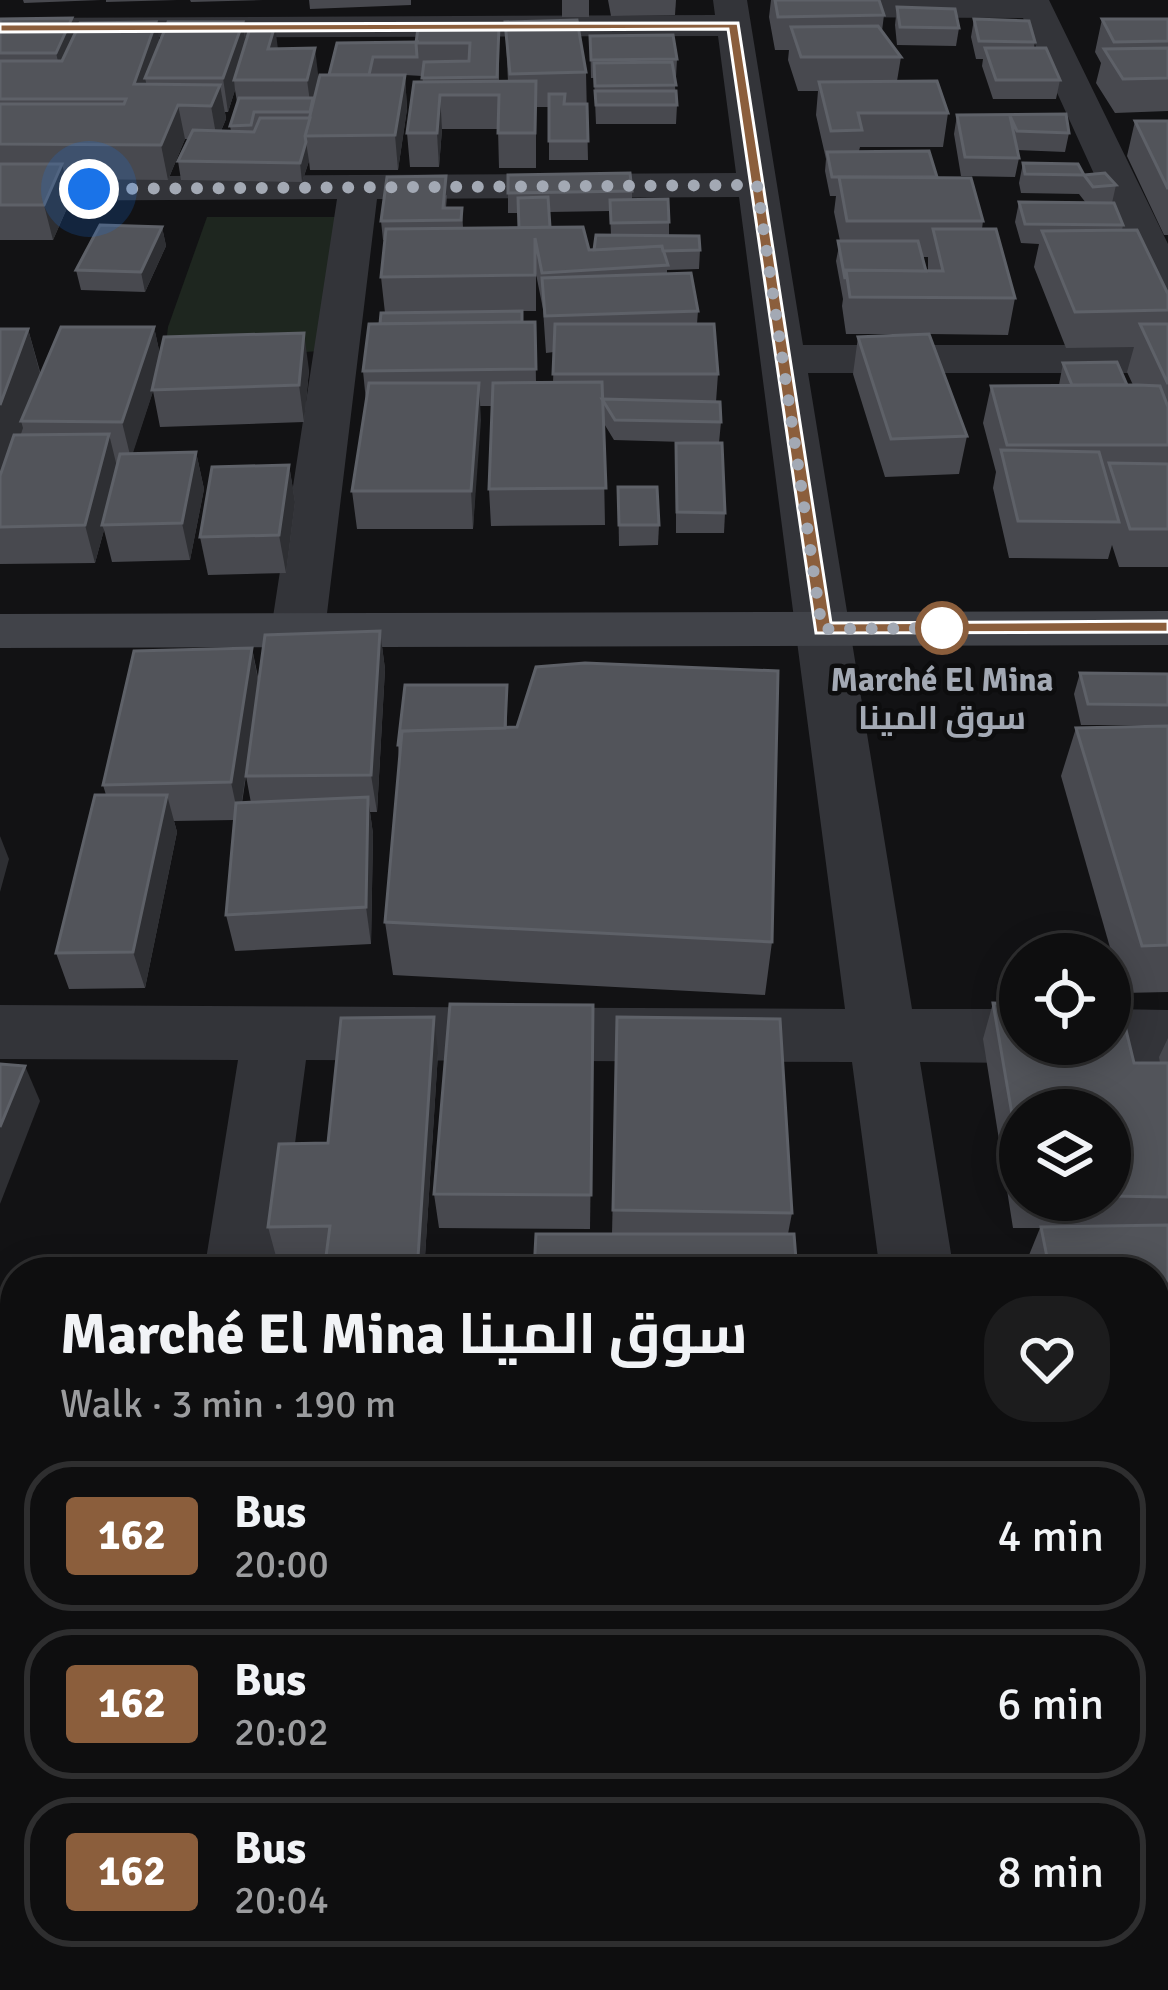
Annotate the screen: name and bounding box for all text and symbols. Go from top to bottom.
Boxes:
your location [59,159,119,219]
marker: Marché El Mina سوق المينا [917,603,967,653]
place label: Marché El Mina سوق المينا [830,660,1054,739]
map controls [999,933,1131,1221]
button: locate [999,933,1131,1065]
button: layers [999,1089,1131,1221]
button: heart [984,1296,1110,1422]
text: Marché El Mina سوق المينا [60,1299,748,1370]
text: Walk · 3 min · 190 m [60,1380,396,1428]
text: Bus [234,1485,306,1540]
text: 4 min [997,1509,1104,1564]
text: 162 [98,1510,166,1561]
text: 20:00 [234,1540,329,1588]
text: Bus [234,1653,306,1708]
text: 6 min [997,1677,1104,1732]
text: 162 [98,1678,166,1729]
text: 20:02 [234,1708,329,1756]
text: Bus [234,1821,306,1876]
text: 8 min [997,1845,1104,1900]
text: 162 [98,1846,166,1897]
text: 20:04 [234,1876,329,1924]

